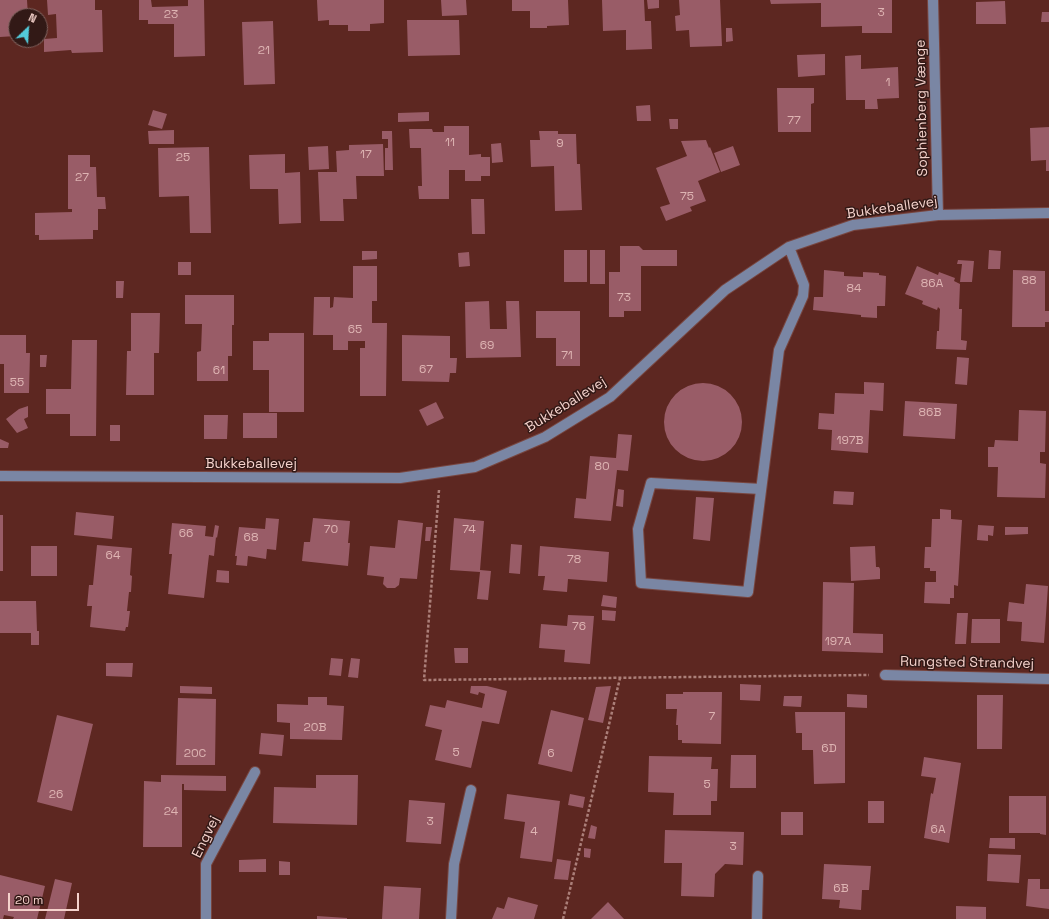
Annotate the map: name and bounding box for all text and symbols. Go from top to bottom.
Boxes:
house number: 3 [877,6,885,20]
north arrow [8,8,48,48]
house number: 23 [164,8,178,22]
text: N [26,10,39,26]
street label: Sophienberg Vænge [912,39,932,177]
house number: 21 [258,44,270,58]
house number: 1 [885,76,891,90]
house number: 77 [787,114,801,128]
house number: 11 [445,136,455,150]
house number: 9 [556,137,564,151]
house number: 17 [360,148,372,162]
house number: 25 [176,151,190,165]
house number: 27 [75,171,89,185]
house number: 75 [680,190,694,204]
street label: Bukkeballevej [845,193,939,223]
house number: 88 [1022,274,1036,288]
house number: 86A [921,277,943,291]
house number: 84 [847,282,861,296]
house number: 73 [617,291,631,305]
house number: 65 [348,323,362,337]
house number: 69 [480,339,494,353]
house number: 71 [561,349,573,363]
house number: 67 [419,363,433,377]
house number: 61 [213,364,225,378]
street label: Bukkeballevej [523,374,609,436]
house number: 55 [10,376,24,390]
house number: 86B [919,406,941,420]
house number: 197B [837,434,863,448]
street label: Bukkeballevej [205,456,297,472]
house number: 80 [594,460,610,474]
house number: 70 [324,523,338,537]
house number: 74 [462,523,476,537]
house number: 66 [179,527,193,541]
house number: 68 [244,531,258,545]
house number: 64 [106,549,120,563]
house number: 78 [567,553,581,567]
house number: 76 [572,620,586,634]
house number: 197A [825,635,851,649]
street label: Rungsted Strandvej [900,653,1034,673]
house number: 7 [709,710,715,724]
house number: 20B [304,721,326,735]
house number: 6D [821,742,837,756]
house number: 5 [452,746,460,760]
house number: 20C [184,747,206,761]
house number: 6 [547,747,555,761]
house number: 5 [703,778,711,792]
house number: 26 [49,788,63,802]
house number: 24 [164,805,178,819]
street label: Engvej [189,813,223,861]
house number: 3 [426,815,434,829]
house number: 6A [931,823,945,837]
house number: 4 [530,825,538,839]
house number: 3 [729,840,737,854]
house number: 6B [833,882,849,896]
scale bar [10,885,81,911]
text: 20 m [15,892,43,908]

